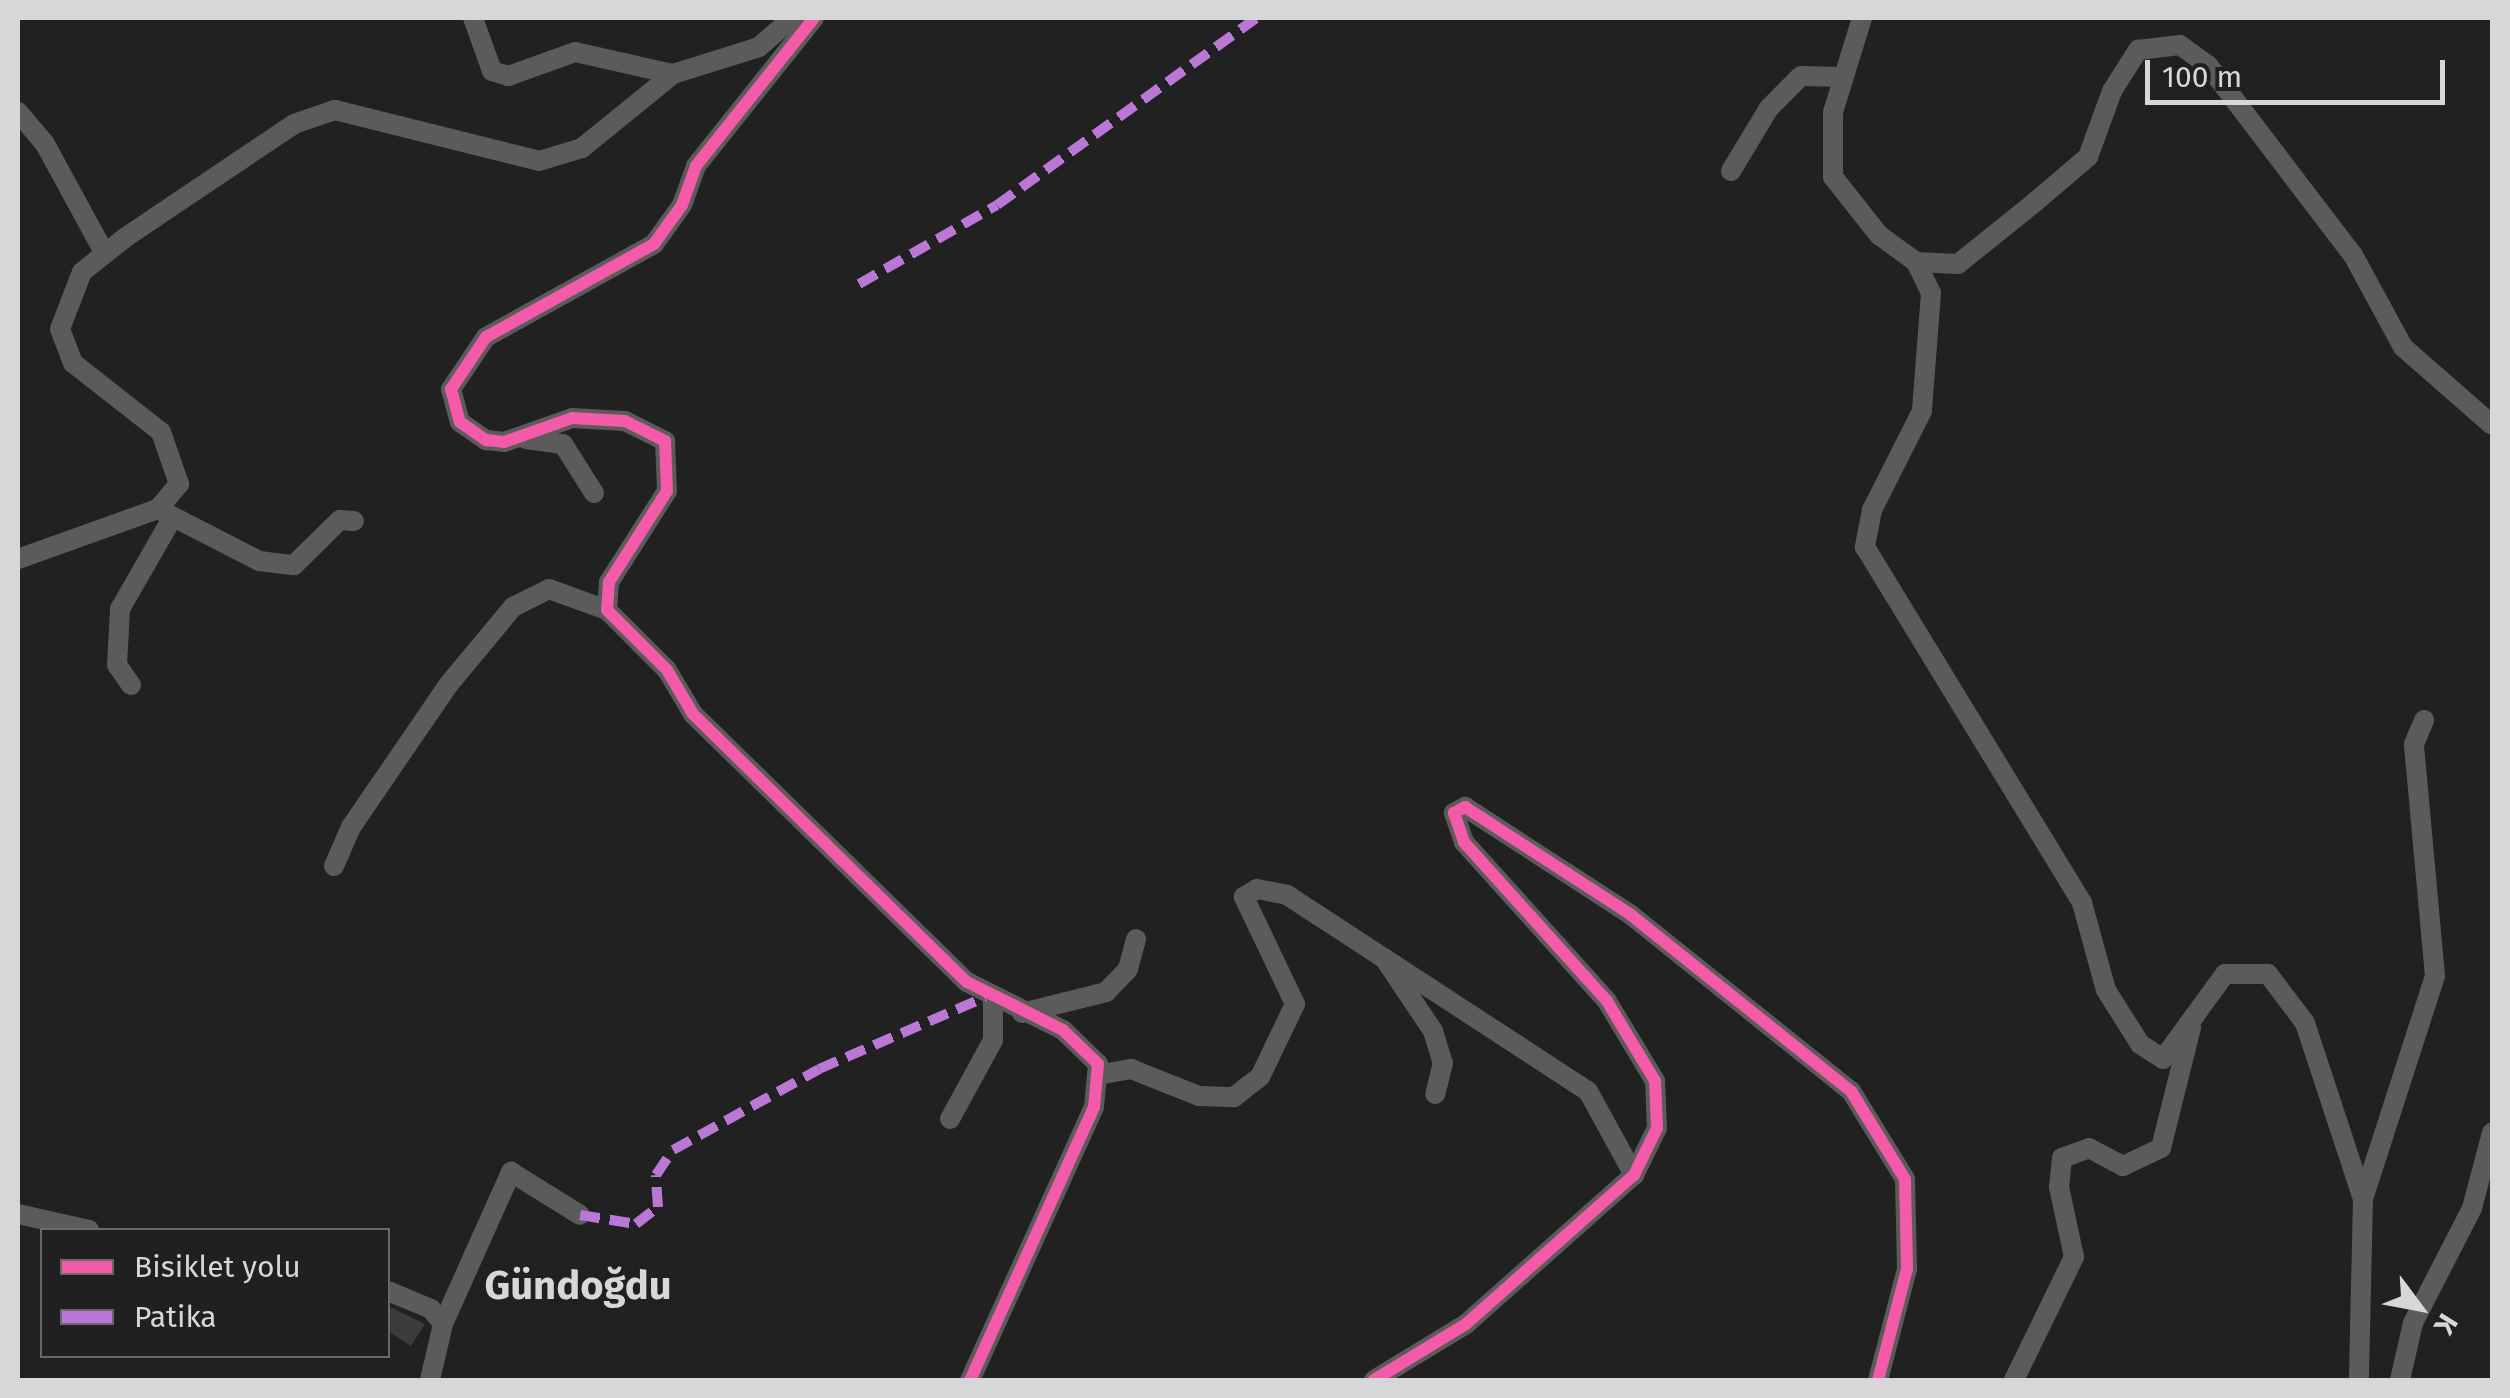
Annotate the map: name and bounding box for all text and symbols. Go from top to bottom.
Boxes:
scale bar [2150,40,2450,102]
text: 100 m [2162,59,2242,95]
legend [40,1228,390,1358]
text: Bisiklet yolu [134,1249,301,1285]
north arrow [2370,1258,2470,1358]
district label: Gündoğdu [484,1262,672,1310]
text: Patika [134,1299,217,1335]
text: K [2427,1308,2465,1340]

